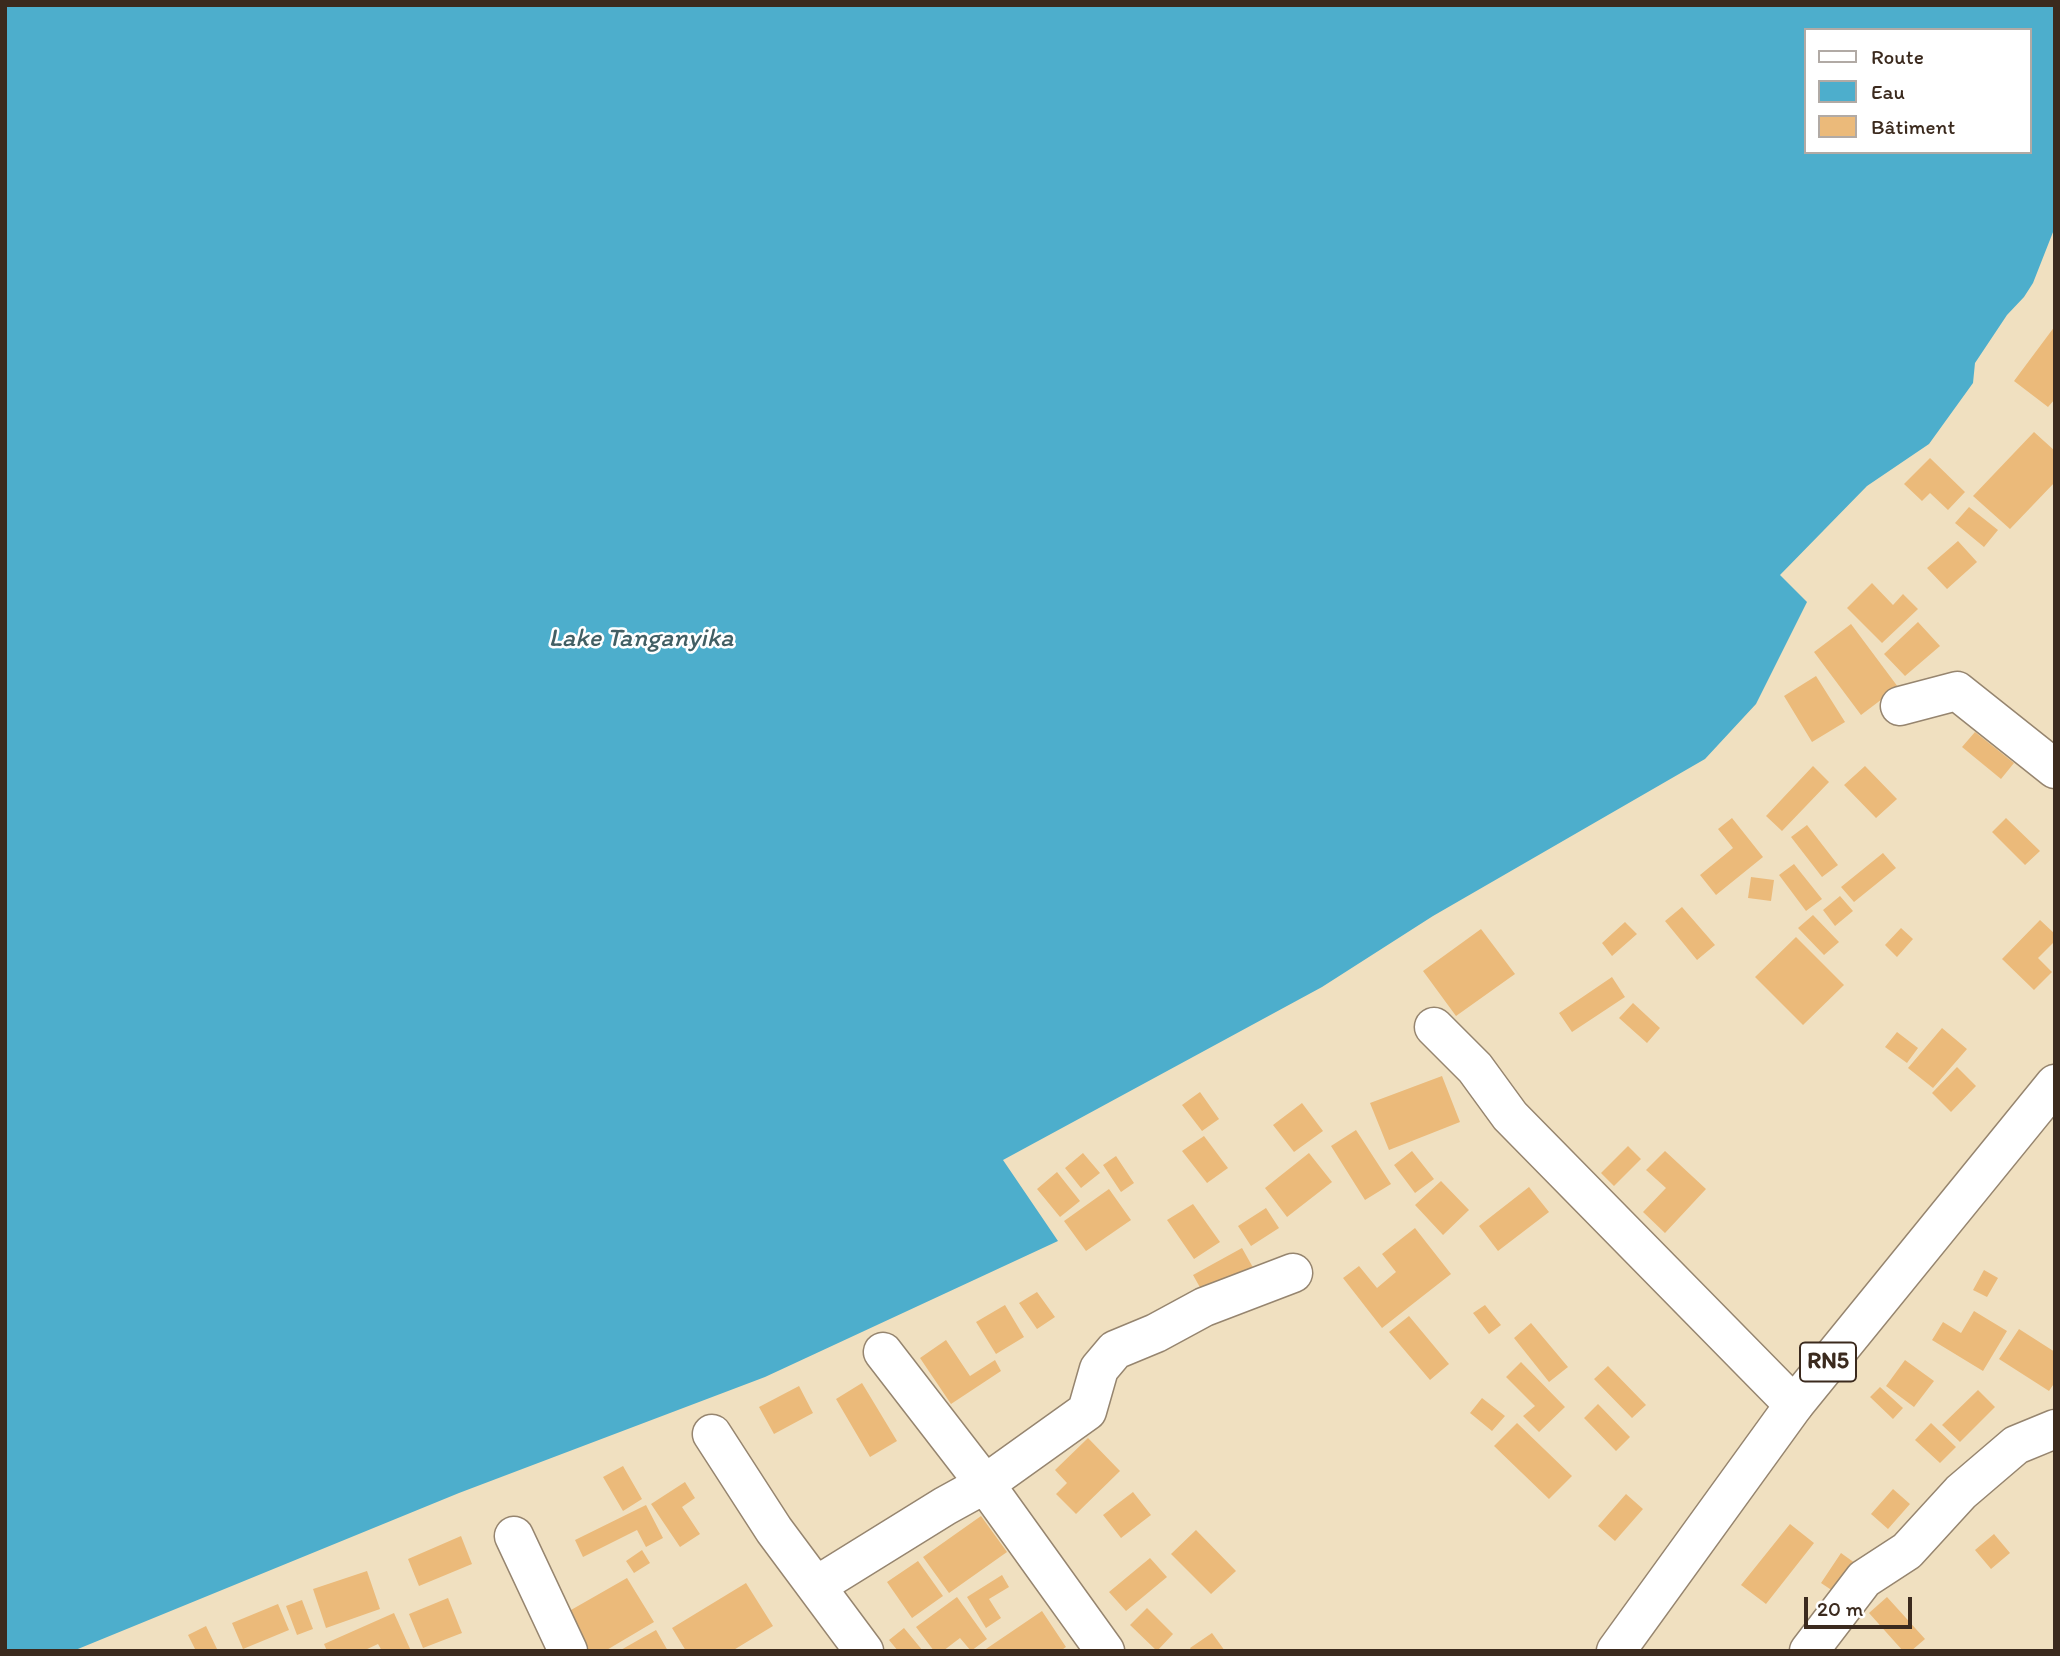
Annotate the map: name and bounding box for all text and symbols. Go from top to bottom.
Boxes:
legend [1804,28,2032,154]
text: Route [1871,44,1924,69]
text: Eau [1871,79,1905,104]
text: Bâtiment [1871,114,1955,139]
water label: Lake Tanganyika [549,623,733,655]
road number: RN5 [1800,1343,1856,1382]
scale bar [1808,1582,1916,1626]
text: 20 m [1817,1596,1863,1621]

